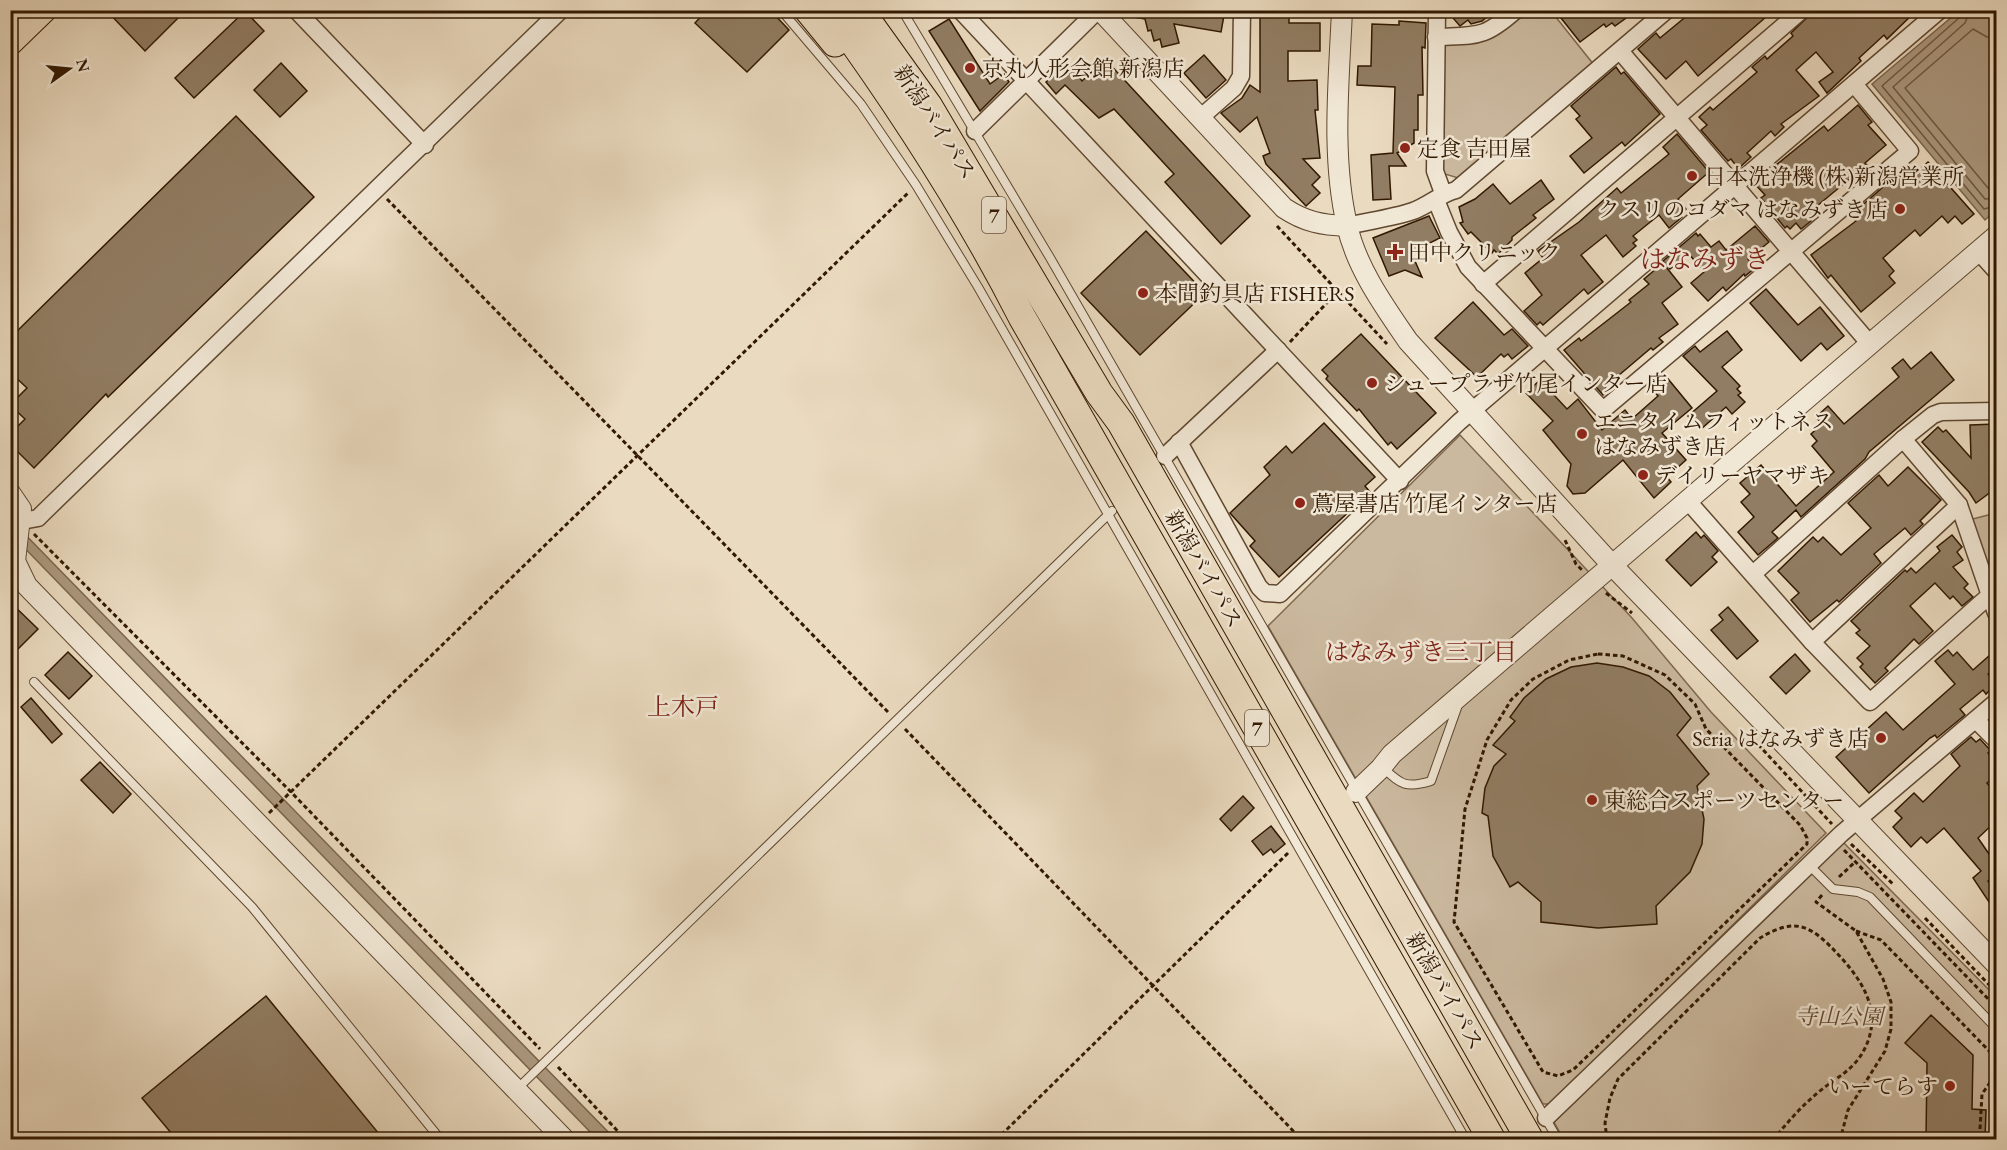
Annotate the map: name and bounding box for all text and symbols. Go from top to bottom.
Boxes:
north arrow [39,39,99,99]
place label: 京丸人形会館 新潟店 [982,54,1184,83]
text: N [71,56,95,74]
street label: 新潟バイパス [887,59,983,185]
marker: 京丸人形会館 新潟店 [963,61,977,75]
place label: 定食 吉田屋 [1417,134,1531,163]
marker: 定食 吉田屋 [1398,141,1412,155]
place label: 日本洗浄機 (株)新潟営業所 [1704,162,1964,191]
marker: 日本洗浄機 (株)新潟営業所 [1685,169,1699,183]
place label: クスリのコダマ はなみずき店 [1598,195,1888,224]
road number: 7 [982,197,1006,233]
marker: クスリのコダマ はなみずき店 [1893,202,1907,216]
place label: 田中クリニック [1408,238,1561,267]
district label: はなみずき [1640,242,1770,276]
marker: 田中クリニック [1386,243,1404,261]
place label: 本間釣具店 FISHERS [1155,279,1355,308]
marker: 本間釣具店 FISHERS [1136,286,1150,300]
place label: シュープラザ竹尾インター店 [1384,369,1668,398]
marker: シュープラザ竹尾インター店 [1365,376,1379,390]
place label: エニタイムフィットネス はなみずき店 [1594,407,1834,461]
marker: エニタイムフィットネス はなみずき店 [1575,427,1589,441]
place label: デイリーヤマザキ [1655,461,1829,490]
marker: デイリーヤマザキ [1636,468,1650,482]
place label: 蔦屋書店 竹尾インター店 [1312,489,1558,518]
marker: 蔦屋書店 竹尾インター店 [1293,496,1307,510]
street label: 新潟バイパス [1159,505,1249,633]
district label: はなみずき三丁目 [1325,636,1517,667]
district label: 上木戸 [647,691,719,722]
road number: 7 [1245,710,1269,746]
place label: Seria はなみずき店 [1692,724,1869,753]
marker: Seria はなみずき店 [1874,731,1888,745]
place label: 東総合スポーツセンター [1604,786,1844,815]
marker: 東総合スポーツセンター [1585,793,1599,807]
street label: 新潟バイパス [1400,927,1490,1055]
park label: 寺山公園 [1795,1002,1886,1031]
place label: いーてらす [1828,1072,1938,1101]
marker: いーてらす [1943,1079,1957,1093]

